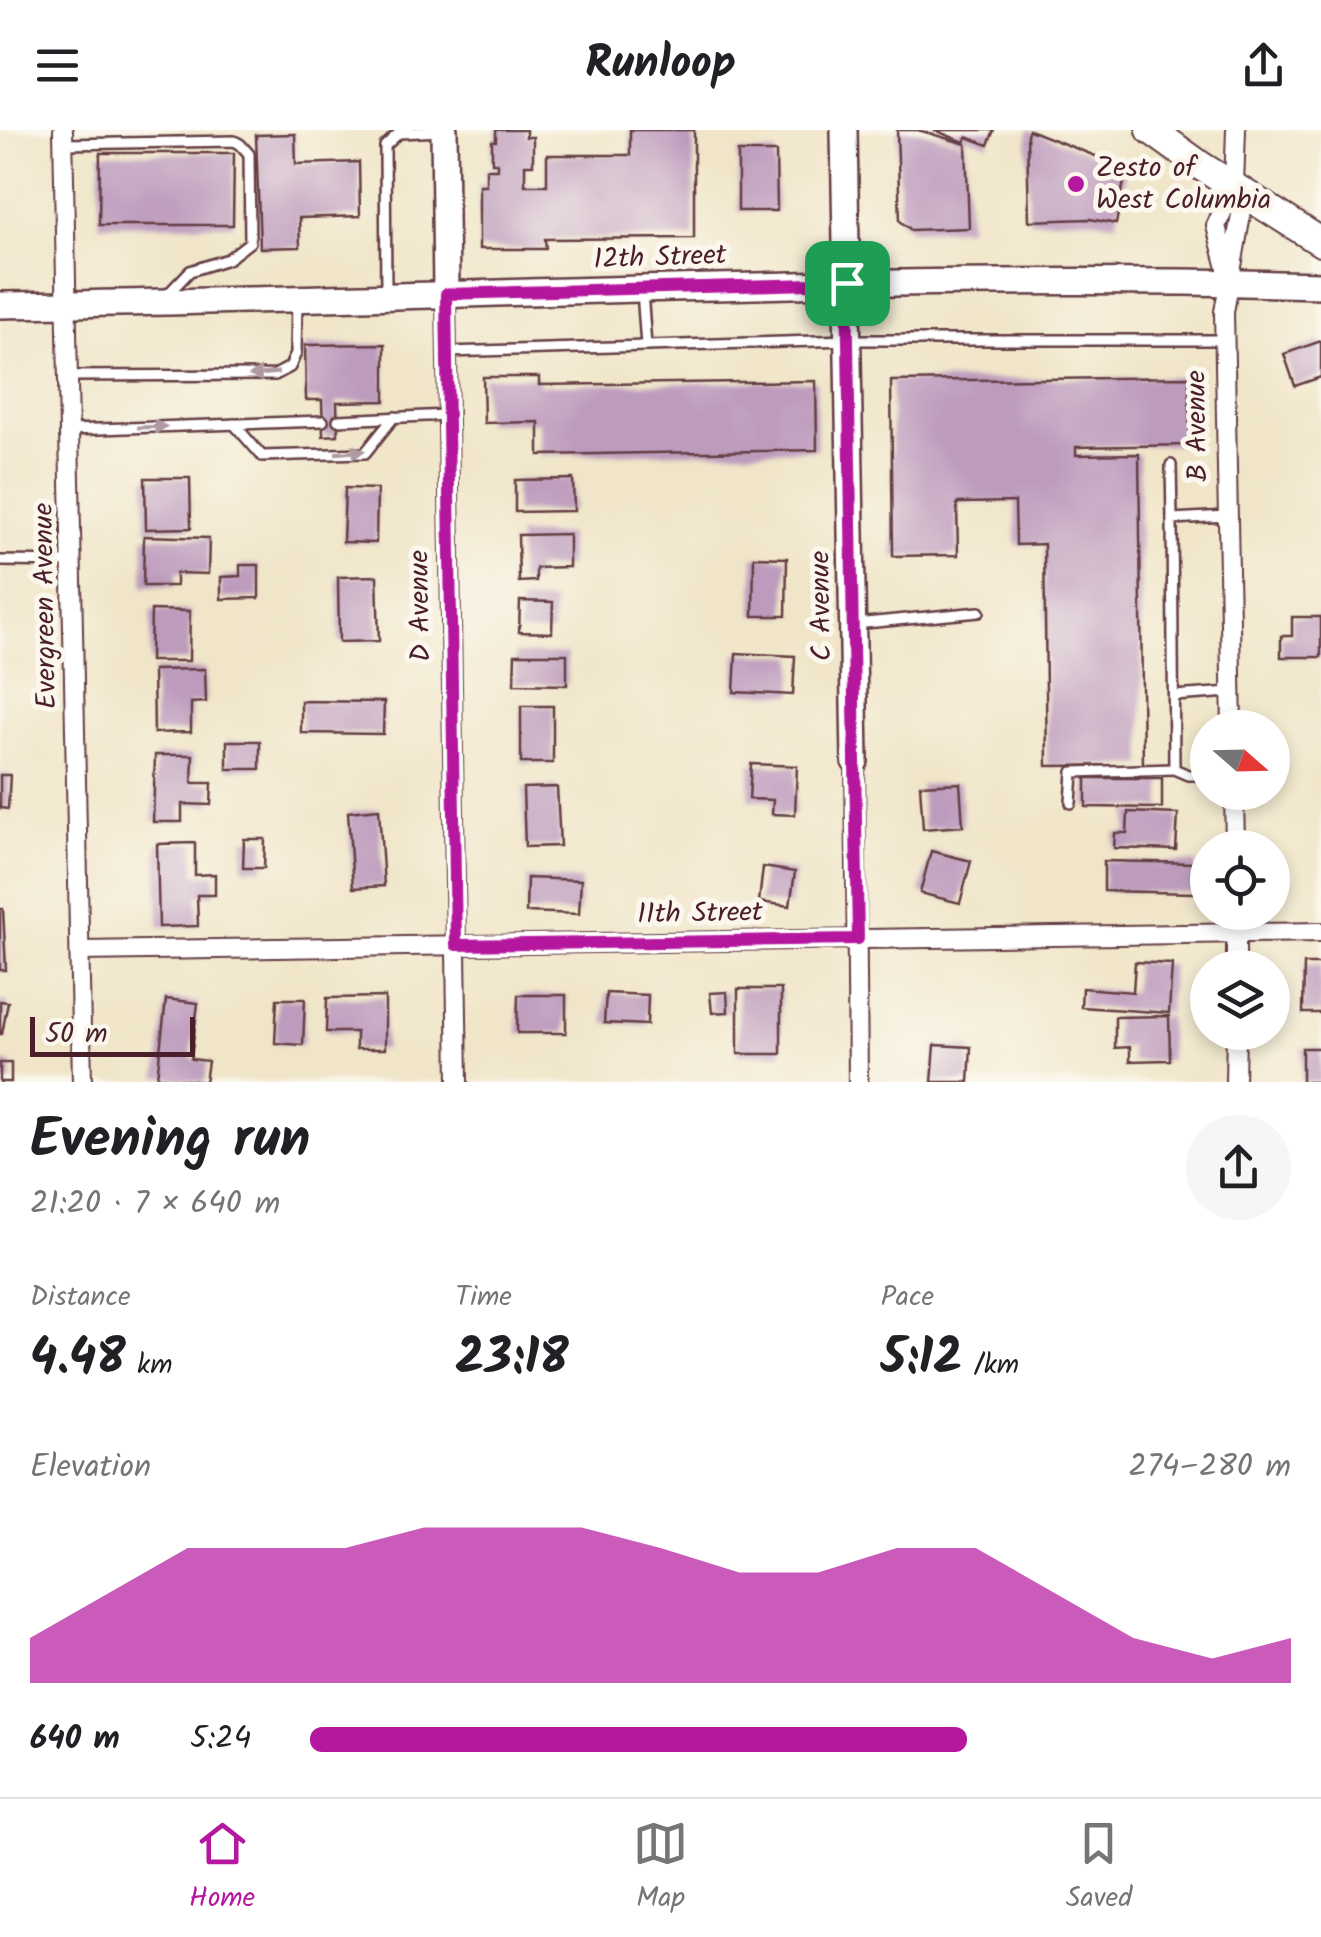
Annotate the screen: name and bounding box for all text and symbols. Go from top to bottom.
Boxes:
text: Runloop [585,29,736,101]
icon: menu [30,38,85,93]
icon: share [1236,38,1291,93]
place label: Zesto of West Columbia [1096,146,1271,223]
marker: Zesto of West Columbia [1065,173,1087,195]
street label: 12th Street [593,233,728,283]
pin [805,241,890,326]
icon: arrive [820,256,875,311]
one-way arrow [248,366,279,382]
street label: B Avenue [1175,369,1221,482]
one-way arrow [136,419,168,435]
one-way arrow [335,444,366,460]
street label: Evergreen Avenue [22,502,70,710]
street label: D Avenue [398,549,444,662]
street label: C Avenue [799,550,845,662]
north arrow [1190,710,1290,810]
map controls [1190,710,1290,1050]
button: locate [1190,830,1290,930]
street label: 11th Street [637,890,764,938]
button: layers [1190,950,1290,1050]
scale bar [30,1012,195,1056]
text: 50 m [45,1012,108,1057]
text: Evening run [30,1098,310,1185]
button: share [1186,1115,1291,1220]
text: 21:20 · 7 × 640 m [30,1179,280,1230]
text: Distance [30,1275,131,1320]
text: Time [455,1275,512,1320]
text: Pace [881,1275,934,1320]
text: 4.48 [30,1320,126,1400]
text: 23:18 [455,1320,569,1400]
text: 5:12 [881,1320,963,1400]
text: km [126,1343,173,1388]
text: /km [963,1343,1019,1388]
text: Elevation [30,1442,151,1493]
text: 274–280 m [1128,1442,1291,1493]
text: 640 m [30,1714,120,1765]
text: 5:24 [190,1714,251,1765]
tab: Home [189,1816,255,1921]
tab: Map [633,1816,688,1921]
tab: Saved [1066,1816,1132,1921]

